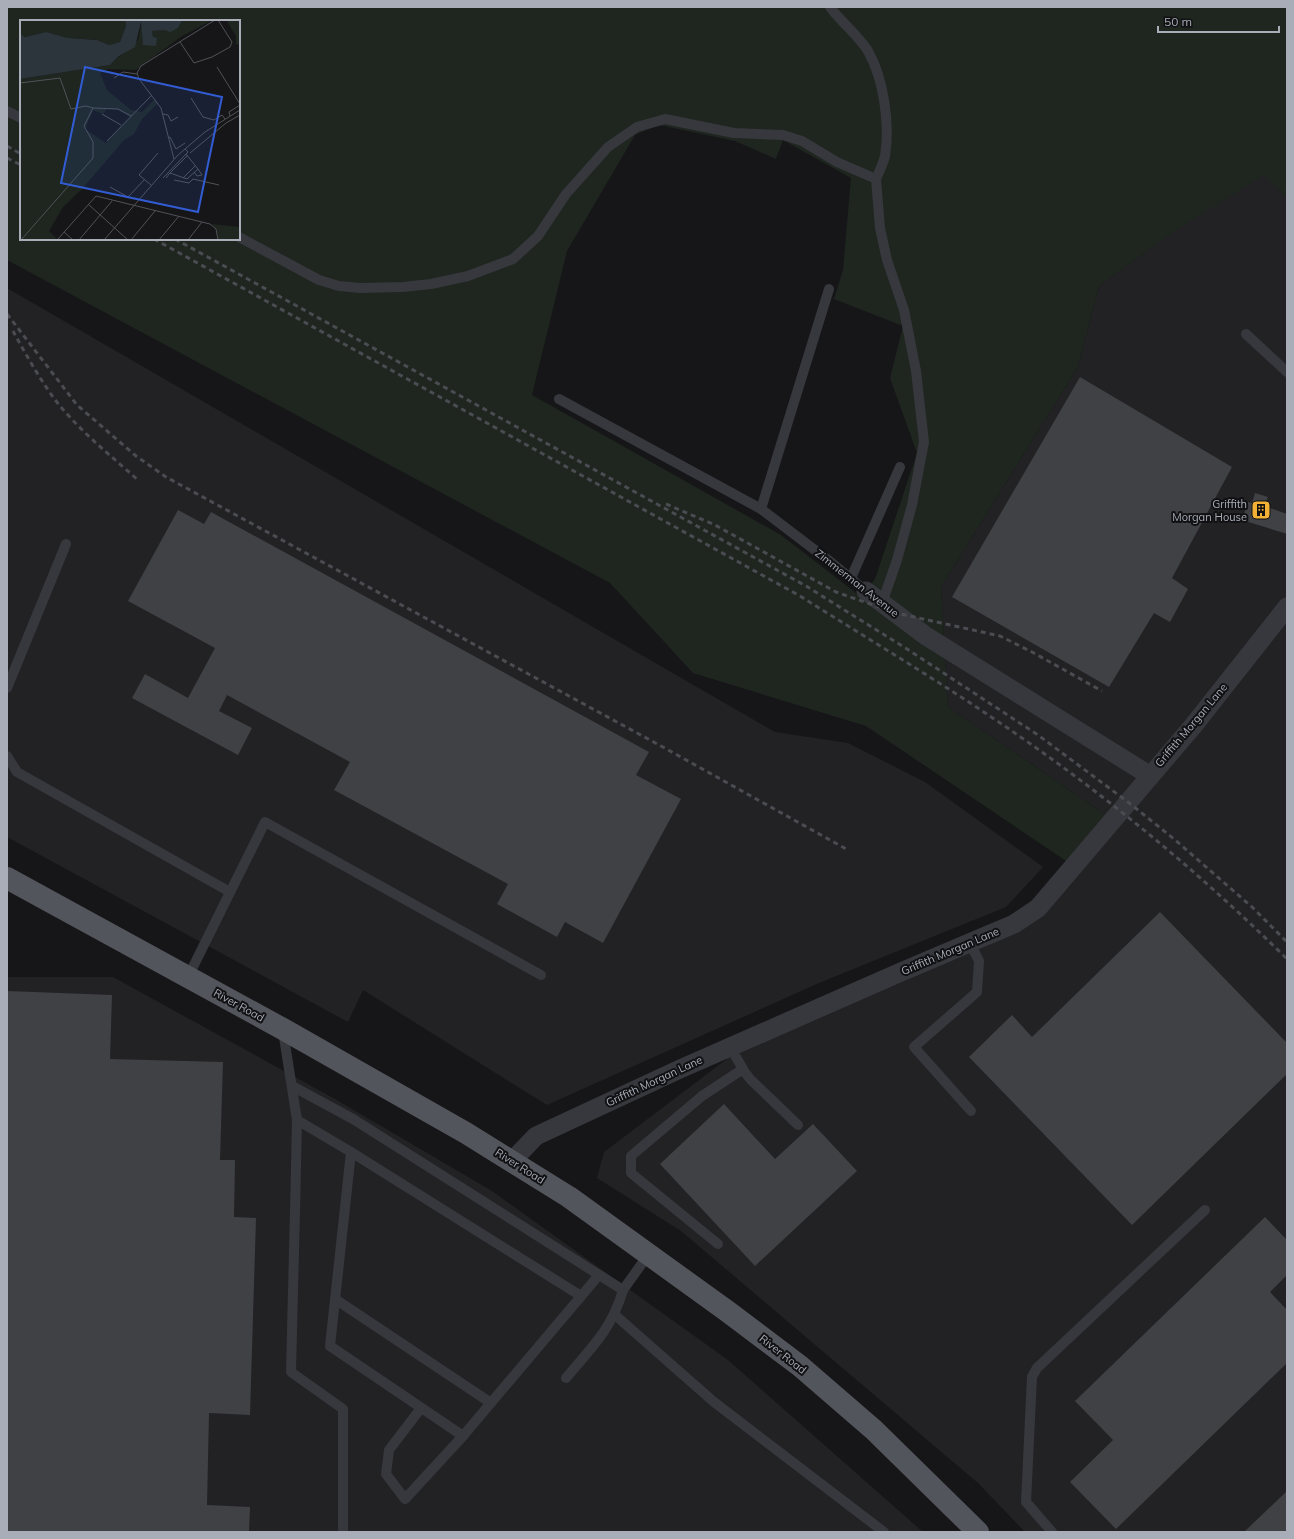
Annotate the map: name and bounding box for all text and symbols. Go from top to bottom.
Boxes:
scale bar [1158,8,1279,34]
text: 50 m [1164,14,1192,29]
inset map [20,20,240,240]
place label: Griffith Morgan House [1172,497,1247,524]
building icon: Griffith Morgan House [1250,499,1272,521]
street label: Zimmerman Avenue [812,546,902,620]
street label: Griffith Morgan Lane [1152,680,1230,770]
street label: Griffith Morgan Lane [899,924,1001,978]
street label: River Road [211,985,267,1025]
street label: Griffith Morgan Lane [604,1052,705,1110]
street label: River Road [493,1145,547,1187]
street label: River Road [757,1331,809,1377]

